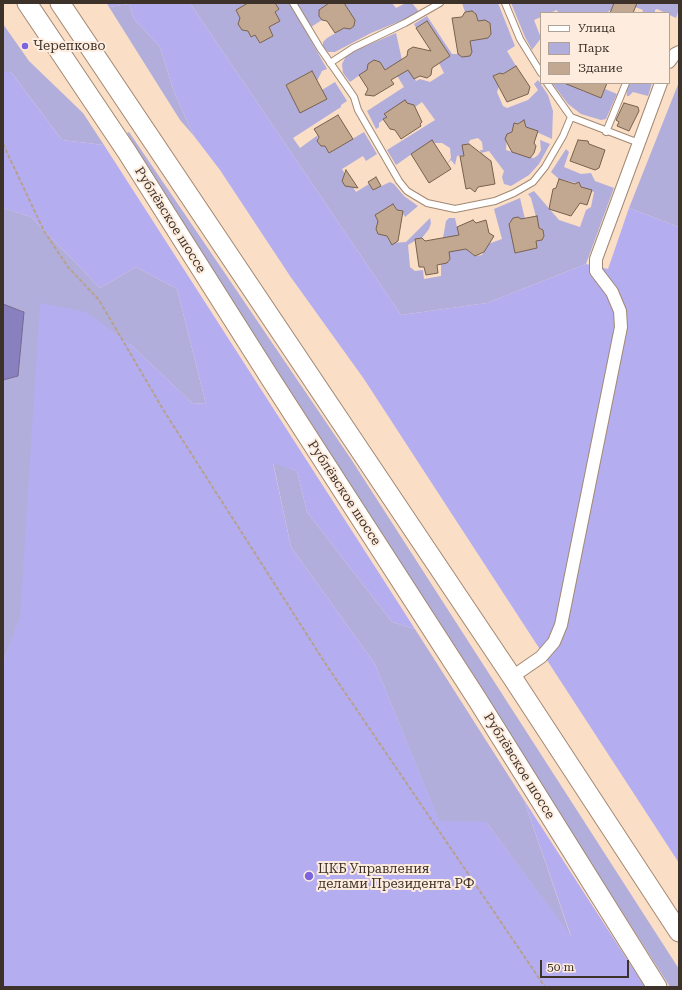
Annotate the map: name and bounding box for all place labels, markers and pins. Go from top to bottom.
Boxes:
place label: Черепково [33,38,105,54]
marker: Черепково [20,41,30,51]
place label: ЦКБ Управления делами Президента РФ [318,861,474,892]
marker: ЦКБ Управления делами Президента РФ [303,870,315,882]

